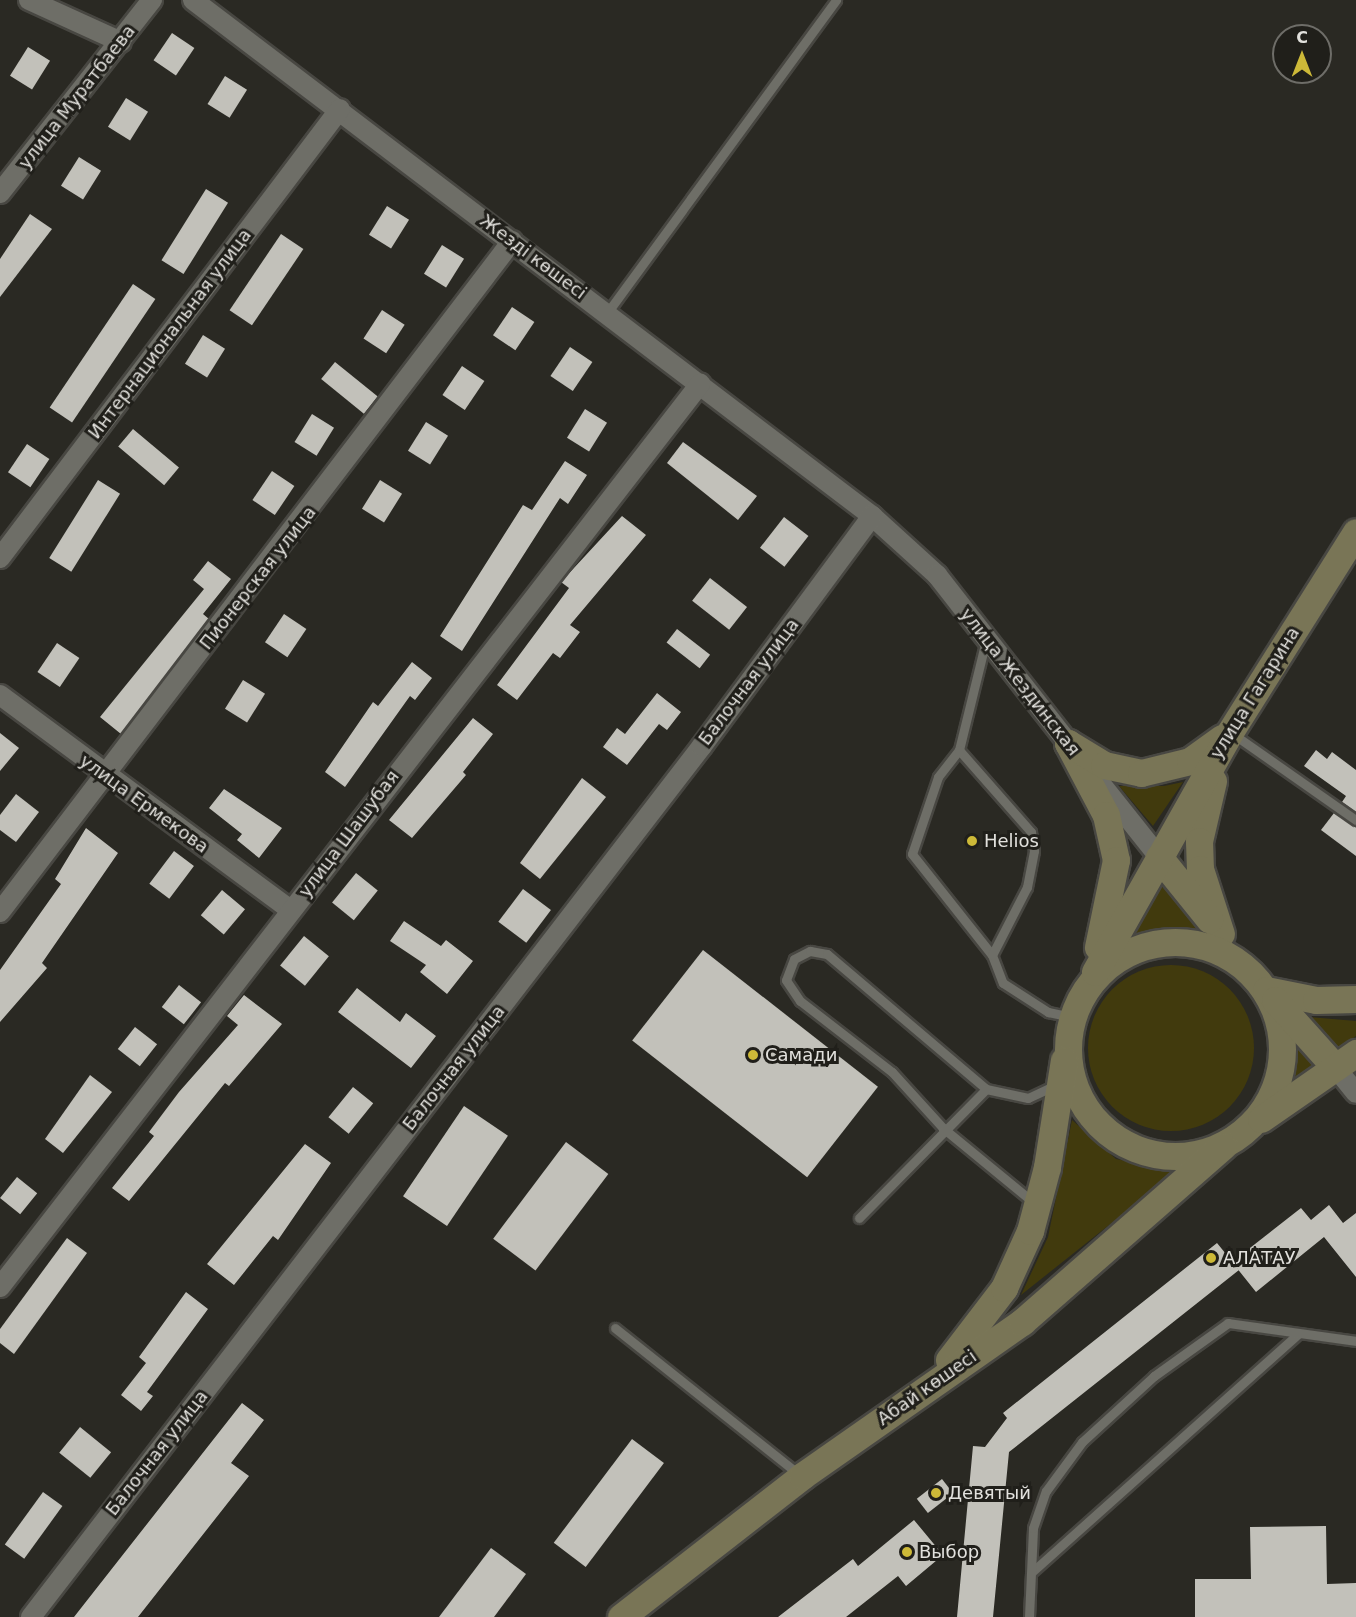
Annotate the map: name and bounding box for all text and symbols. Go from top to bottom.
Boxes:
street label: улица Муратбаева [14,21,140,173]
north arrow [1272,24,1332,84]
text: С [1296,28,1308,47]
street label: Жезді көшесі [476,210,590,304]
street label: Интернациональная улица [84,225,256,443]
street label: Пионерская улица [195,502,321,654]
street label: улица Жездинская [956,604,1084,760]
street label: Балочная улица [694,614,804,750]
street label: улица Гагарина [1206,623,1304,763]
street label: улица Ермекова [75,750,213,858]
street label: улица Шашубая [294,766,404,902]
place label: Helios [984,830,1039,852]
marker: Helios [965,834,979,848]
street label: Балочная улица [398,1001,510,1135]
place label: Самади [765,1044,837,1066]
marker: Самади [746,1048,760,1062]
place label: АЛАТАУ [1223,1247,1295,1269]
marker: АЛАТАУ [1204,1251,1218,1265]
street label: Абай көшесі [873,1346,981,1430]
street label: Балочная улица [101,1386,213,1520]
place label: Девятый [948,1482,1031,1504]
marker: Девятый [929,1486,943,1500]
place label: Выбор [919,1541,979,1563]
marker: Выбор [900,1545,914,1559]

